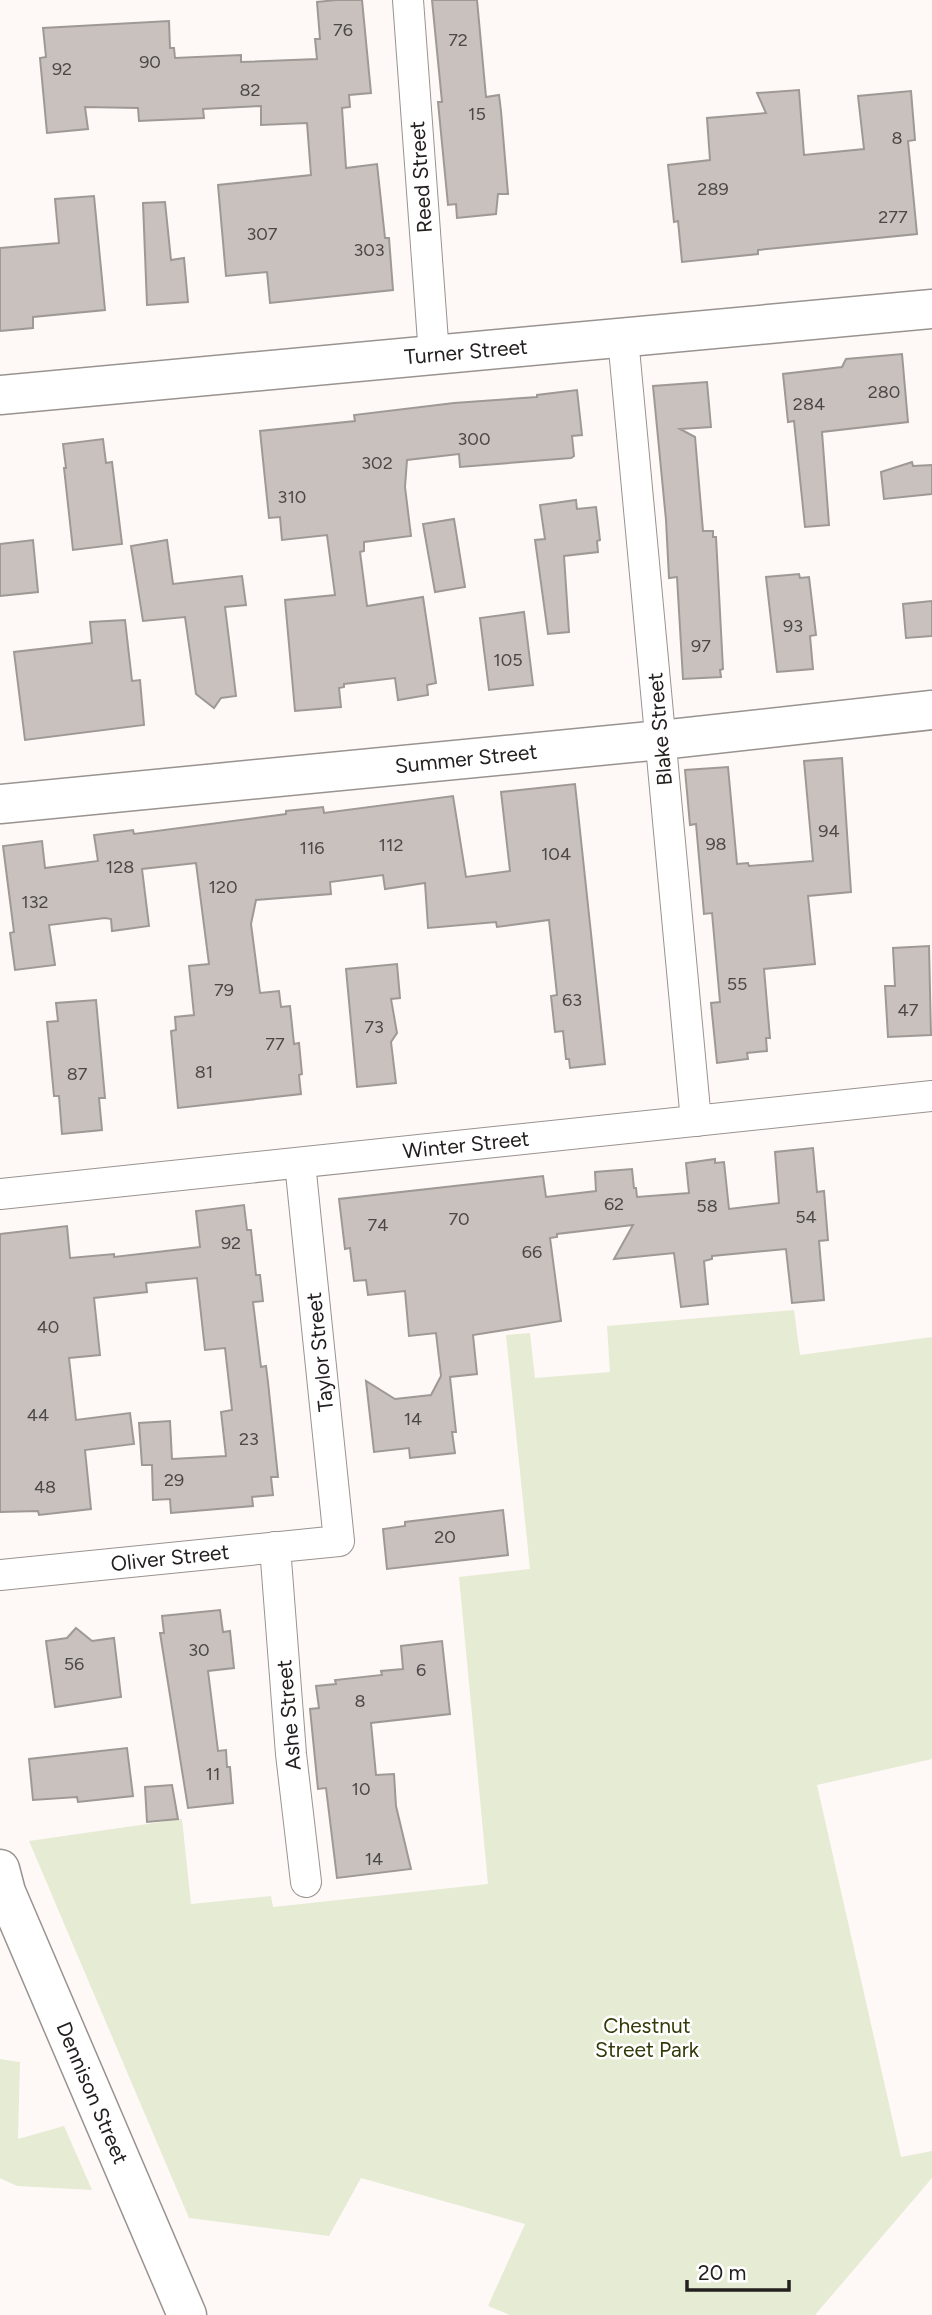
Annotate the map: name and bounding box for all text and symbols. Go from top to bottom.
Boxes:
house number: 76 [333,19,353,41]
house number: 72 [448,29,468,51]
house number: 90 [139,51,161,73]
house number: 92 [52,58,72,80]
house number: 82 [239,79,261,101]
house number: 15 [468,103,486,125]
street label: Reed Street [404,120,437,234]
house number: 8 [891,127,903,149]
house number: 289 [697,178,729,200]
house number: 277 [878,206,908,228]
house number: 307 [247,223,278,245]
house number: 303 [353,239,385,261]
street label: Turner Street [403,334,529,369]
house number: 280 [868,381,900,403]
house number: 284 [793,393,825,415]
house number: 300 [458,428,490,450]
house number: 302 [361,452,393,474]
house number: 310 [278,486,306,508]
house number: 93 [783,615,803,637]
house number: 97 [691,635,711,657]
house number: 105 [493,649,523,671]
street label: Blake Street [642,671,677,787]
street label: Summer Street [394,739,538,778]
house number: 94 [818,820,840,842]
house number: 98 [705,833,727,855]
house number: 112 [379,834,403,856]
house number: 116 [299,837,325,859]
house number: 104 [541,843,571,865]
house number: 128 [106,856,134,878]
house number: 120 [208,876,238,898]
house number: 132 [21,891,49,913]
house number: 55 [727,973,747,995]
house number: 79 [214,979,234,1001]
house number: 63 [562,989,582,1011]
house number: 47 [898,999,919,1021]
house number: 73 [364,1016,384,1038]
house number: 77 [265,1033,285,1055]
house number: 81 [195,1061,213,1083]
house number: 87 [67,1063,88,1085]
street label: Winter Street [401,1125,531,1164]
house number: 62 [604,1193,624,1215]
house number: 58 [696,1195,718,1217]
house number: 54 [795,1206,817,1228]
house number: 70 [448,1208,470,1230]
house number: 74 [368,1214,388,1236]
house number: 92 [221,1232,241,1254]
house number: 66 [522,1241,542,1263]
street label: Taylor Street [301,1291,338,1413]
house number: 40 [37,1316,59,1338]
house number: 44 [27,1404,49,1426]
house number: 14 [404,1408,422,1430]
house number: 23 [239,1428,259,1450]
house number: 29 [164,1469,184,1491]
house number: 48 [34,1476,56,1498]
house number: 20 [434,1526,456,1548]
street label: Oliver Street [109,1539,230,1576]
house number: 30 [188,1639,210,1661]
house number: 56 [64,1653,84,1675]
street label: Ashe Street [271,1659,306,1772]
house number: 6 [416,1659,426,1681]
house number: 8 [354,1690,366,1712]
house number: 11 [206,1763,220,1785]
house number: 10 [352,1778,370,1800]
house number: 14 [365,1848,383,1870]
park label: Chestnut Street Park [595,2013,700,2062]
street label: Dennison Street [51,2018,134,2168]
scale bar [687,2248,788,2292]
text: 20 m [698,2260,746,2285]

